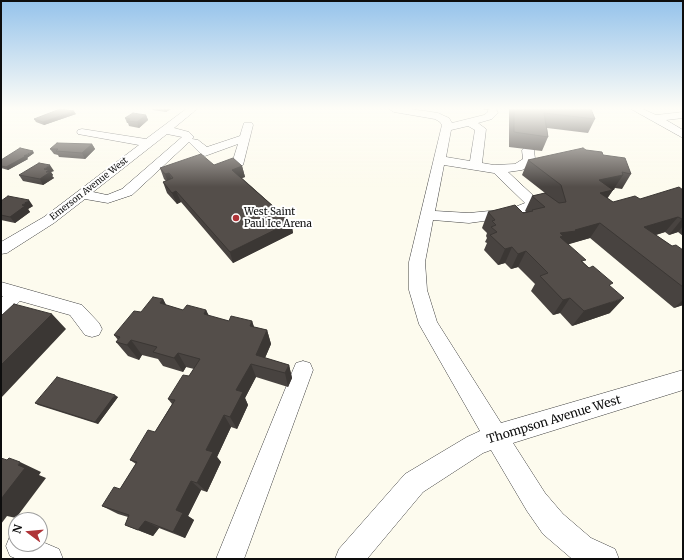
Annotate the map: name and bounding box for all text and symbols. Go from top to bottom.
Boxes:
street label: Emerson Avenue West [48,155,130,223]
place label: West Saint Paul Ice Arena [244,206,312,230]
marker: West Saint Paul Ice Arena [231,213,241,223]
street label: Thompson Avenue West [485,393,623,447]
north arrow [8,512,48,552]
text: N [9,523,25,535]

